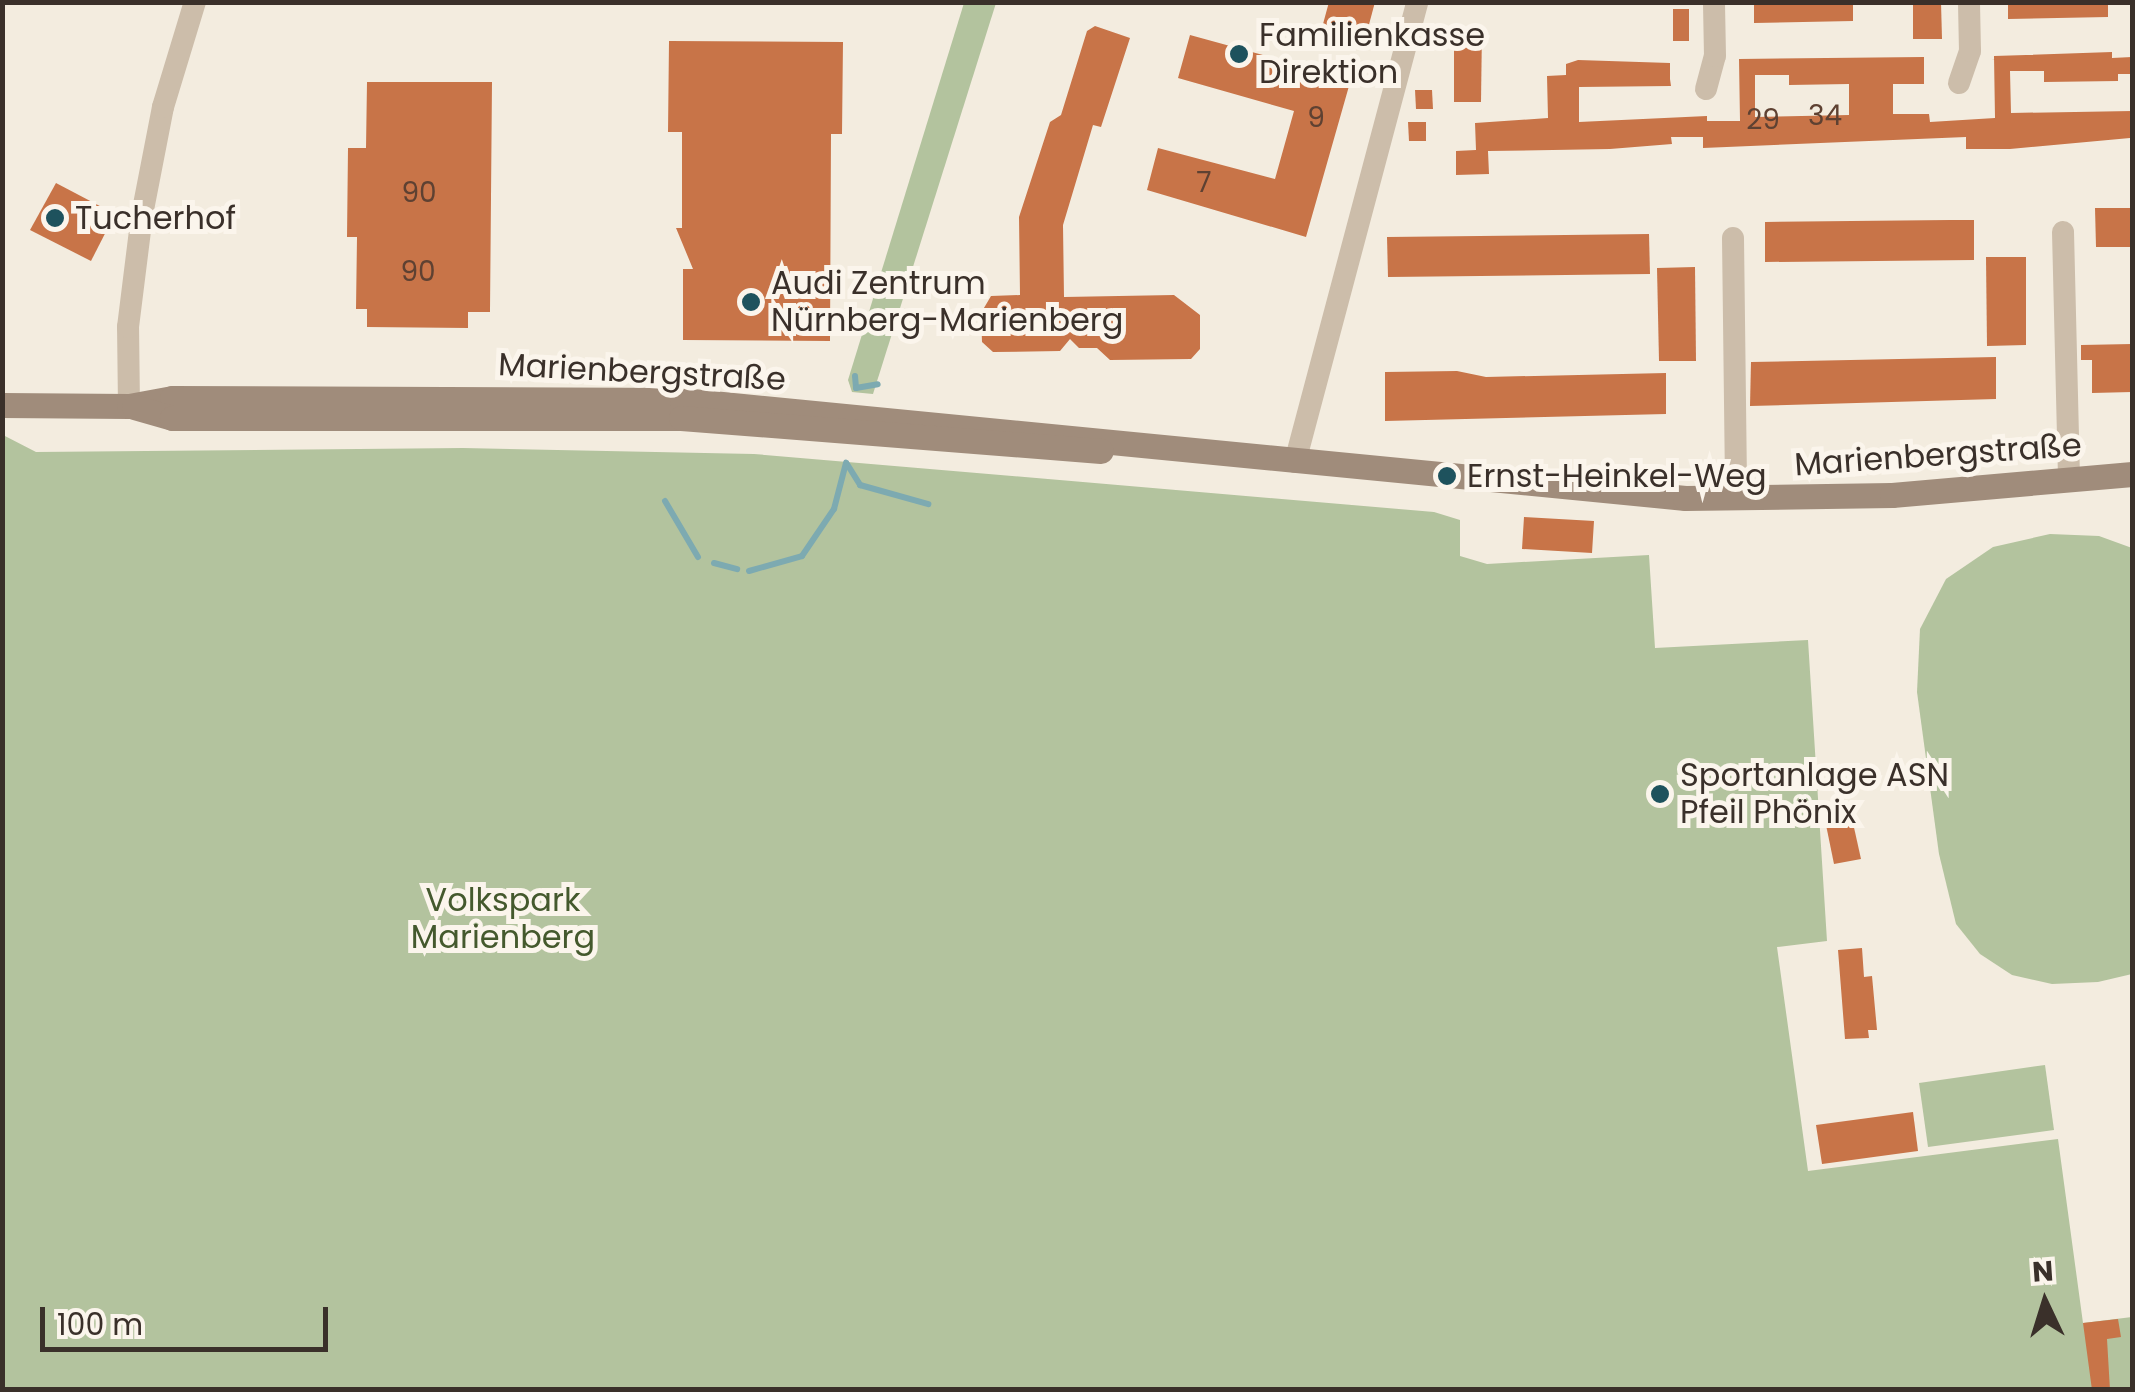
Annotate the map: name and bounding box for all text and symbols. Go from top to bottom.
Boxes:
place label: Familienkasse Direktion [1259,17,1485,92]
marker: Familienkasse Direktion [1228,43,1250,65]
house number: 34 [1808,99,1842,133]
house number: 9 [1307,101,1325,135]
house number: 29 [1746,103,1780,137]
house number: 7 [1196,166,1212,200]
house number: 90 [401,176,437,210]
place label: Tucherhof [75,199,236,237]
marker: Tucherhof [44,207,66,229]
house number: 90 [400,255,436,289]
place label: Audi Zentrum Nürnberg-Marienberg [771,265,1123,340]
marker: Audi Zentrum Nürnberg-Marienberg [740,291,762,313]
street label: Marienbergstraße [497,345,787,399]
street label: Marienbergstraße [1793,426,2083,484]
place label: Ernst-Heinkel-Weg [1467,457,1767,495]
marker: Ernst-Heinkel-Weg [1436,465,1458,487]
place label: Sportanlage ASN Pfeil Phönix [1680,757,1949,832]
marker: Sportanlage ASN Pfeil Phönix [1649,783,1671,805]
park label: Volkspark Marienberg [411,882,595,957]
text: N [2031,1251,2055,1292]
north arrow [1995,1252,2095,1352]
scale bar [45,1287,332,1349]
text: 100 m [57,1303,143,1346]

